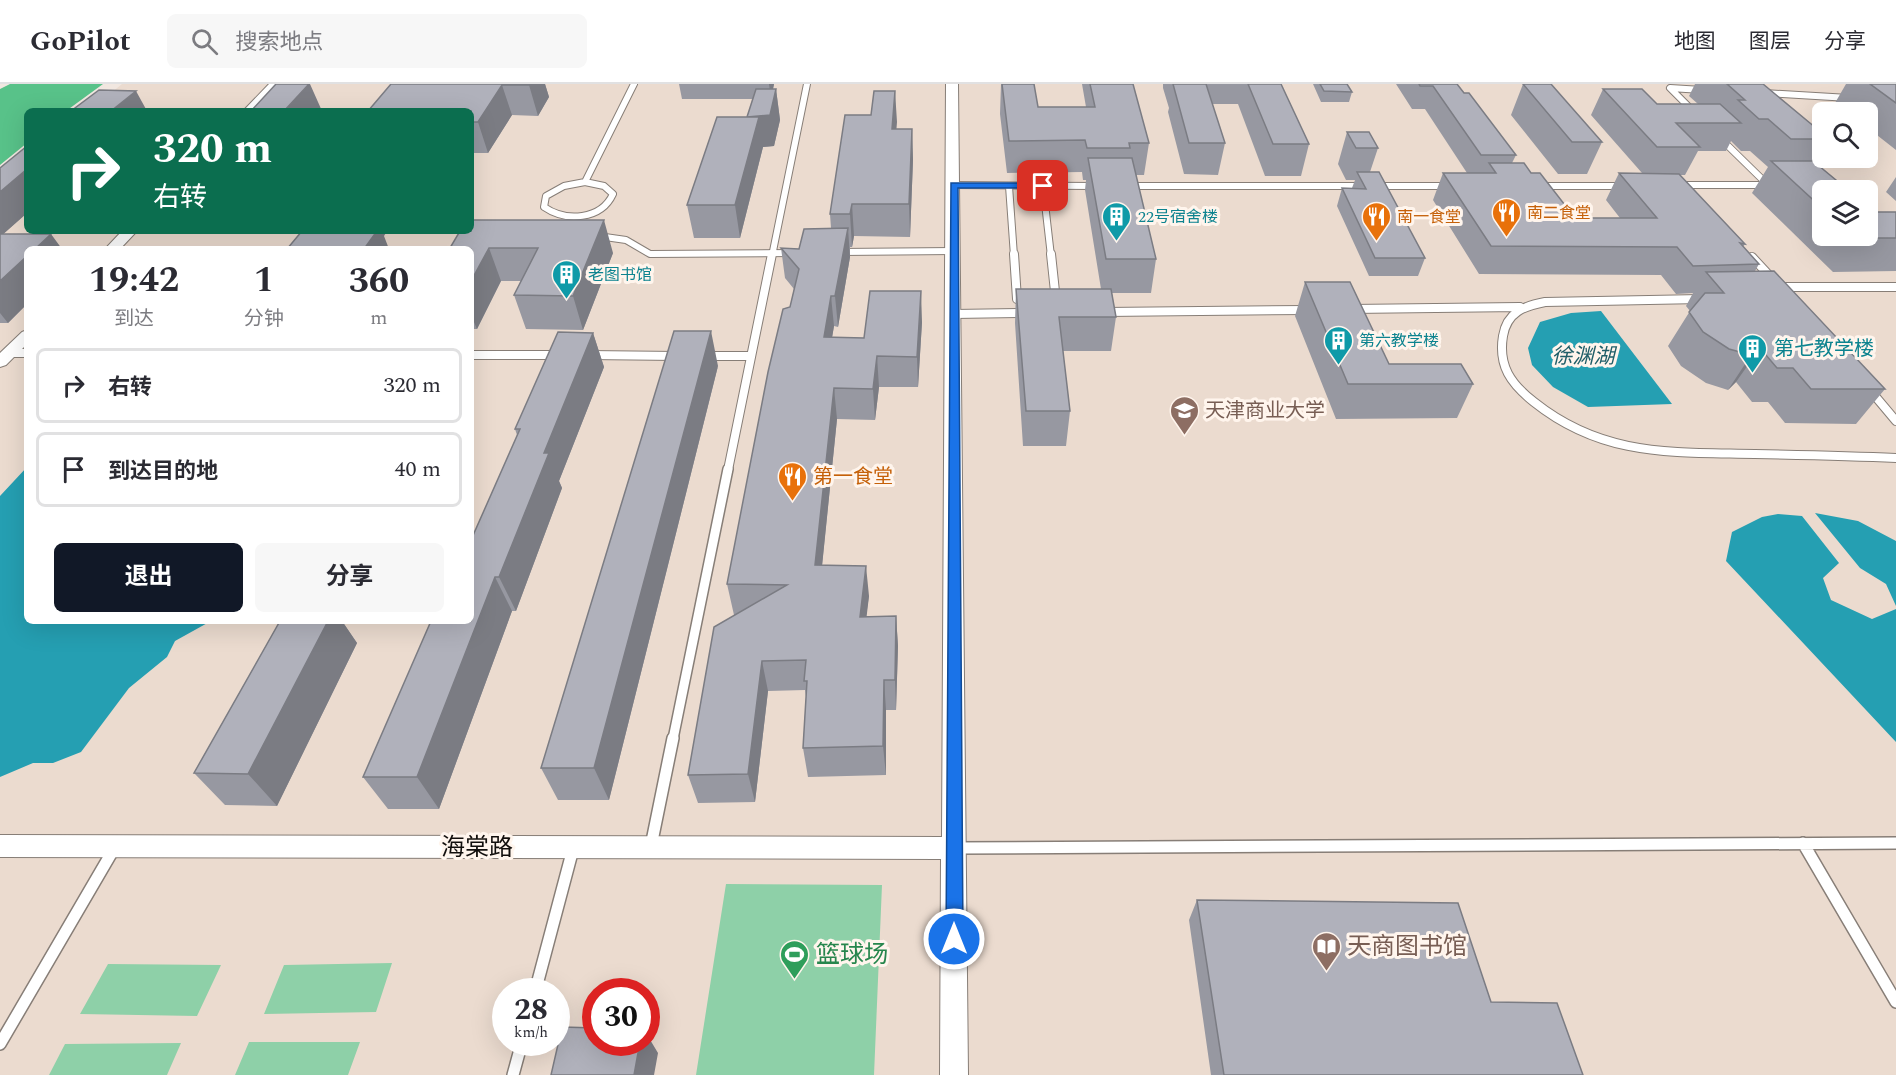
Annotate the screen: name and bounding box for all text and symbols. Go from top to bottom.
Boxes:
search box [167,14,587,68]
text: GoPilot [30,20,131,63]
icon: search [188,25,221,58]
text: 搜索地点 [236,26,324,59]
text: 地图 [1674,26,1716,58]
text: 图层 [1749,26,1791,58]
text: 分享 [1824,26,1866,58]
map controls [1812,102,1878,246]
button: search [1812,102,1878,168]
text: 320 m [153,118,272,181]
icon: right [54,132,132,210]
pin [1017,160,1068,211]
icon: arrive [1026,169,1059,202]
text: 右转 [153,177,207,219]
button: layers [1812,180,1878,246]
restaurant icon: 南二食堂 [1490,196,1522,238]
building icon: 22号宿舍楼 [1101,200,1133,242]
restaurant icon: 南一食堂 [1360,200,1392,242]
place label: 南二食堂 [1527,201,1591,225]
place label: 22号宿舍楼 [1138,205,1218,229]
place label: 南一食堂 [1397,205,1461,229]
text: 19:42 [89,253,179,308]
text: 1 [254,253,274,308]
text: 360 [349,254,409,309]
building icon: 老图书馆 [551,258,583,300]
place label: 老图书馆 [588,263,652,287]
text: m [370,303,388,333]
text: 到达 [114,304,154,334]
text: 分钟 [244,304,284,334]
building icon: 第六教学楼 [1322,324,1354,366]
place label: 第六教学楼 [1359,329,1439,353]
building icon: 第七教学楼 [1737,332,1769,374]
place label: 第七教学楼 [1774,334,1874,364]
water label: 徐渊湖 [1552,341,1617,373]
icon: right [57,369,90,402]
text: 320 m [384,369,441,402]
text: 右转 [108,371,152,404]
school or university icon: 天津商业大学 [1168,394,1200,436]
place label: 天津商业大学 [1205,396,1325,426]
icon: arrive [57,453,90,486]
text: 40 m [395,453,441,486]
text: 到达目的地 [108,455,218,488]
restaurant icon: 第一食堂 [776,460,808,502]
place label: 第一食堂 [813,462,893,492]
button: 退出 [54,543,243,612]
button: 分享 [255,543,444,612]
street label: 海棠路 [441,830,513,866]
position arrow [922,907,986,971]
place label: 天商图书馆 [1347,929,1467,965]
library icon: 天商图书馆 [1310,930,1342,972]
place label: 篮球场 [816,937,888,973]
sports icon: 篮球场 [779,938,811,980]
speed limit sign: 30 [582,978,660,1056]
text: 28 [514,987,548,1033]
text: km/h [514,1021,548,1044]

